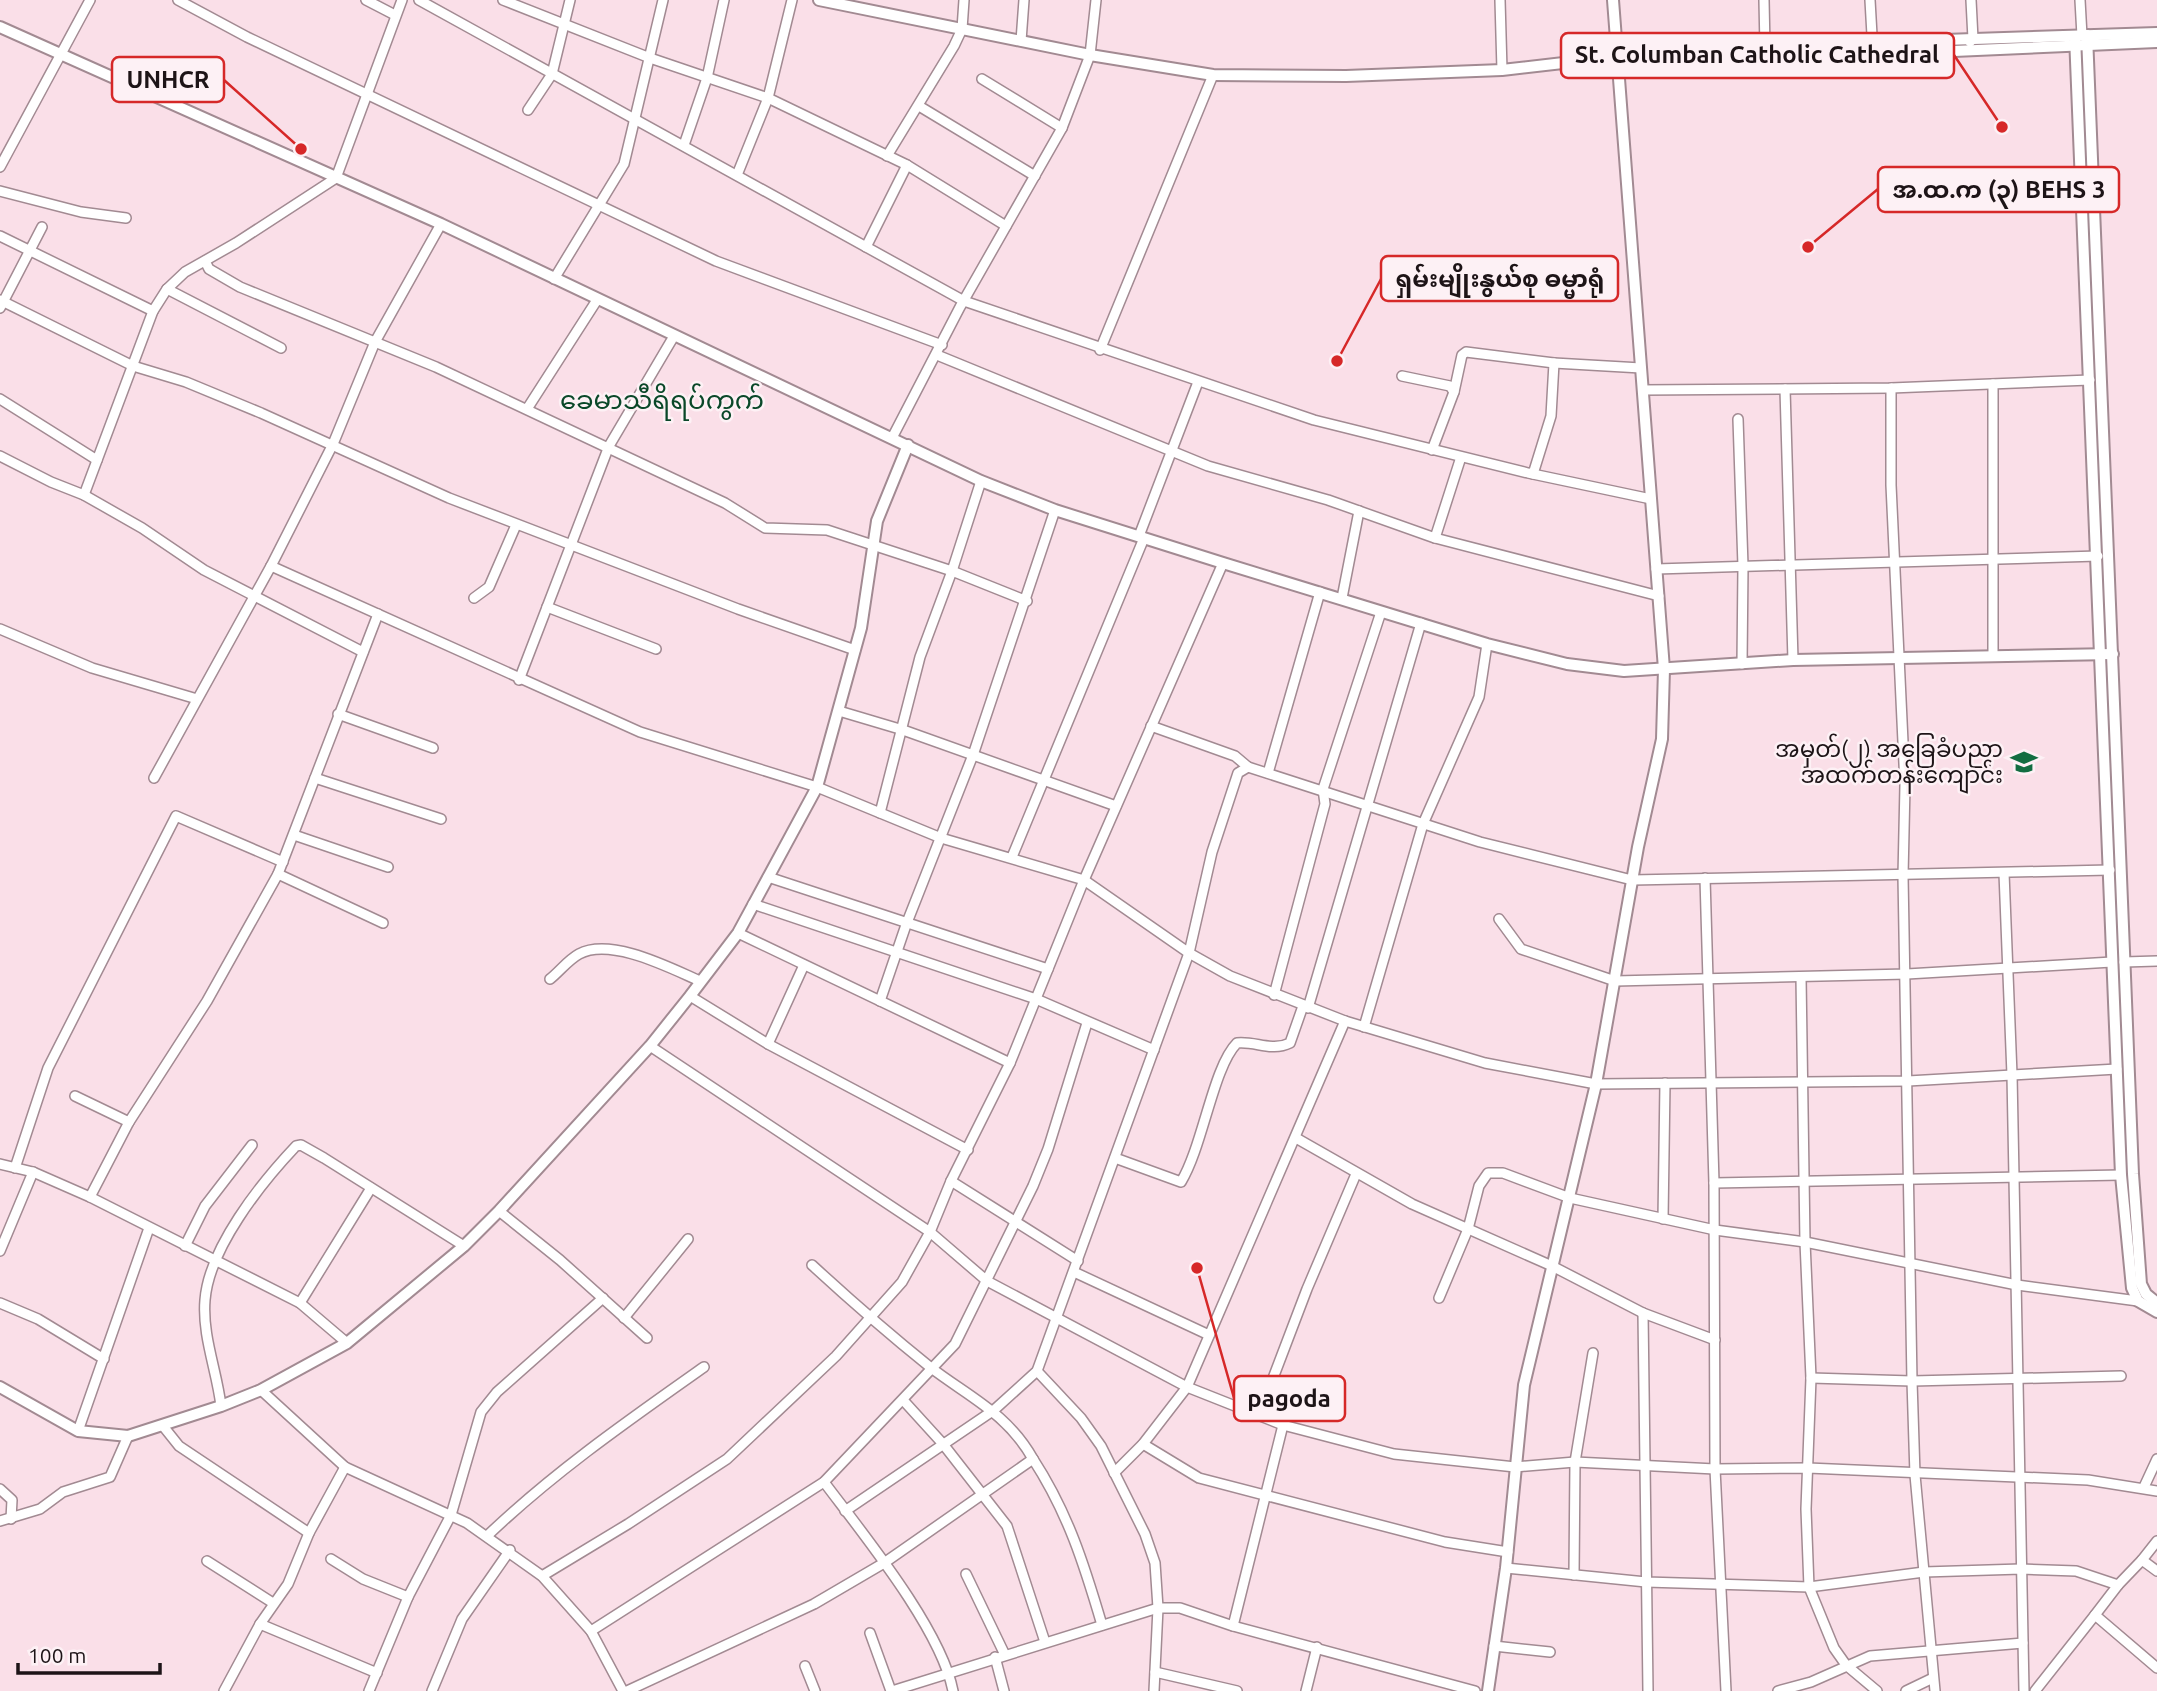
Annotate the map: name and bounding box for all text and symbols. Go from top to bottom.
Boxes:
callout: St. Columban Catholic Cathedral [1561,33,1954,78]
text: St. Columban Catholic Cathedral [1575,41,1939,68]
callout: UNHCR [112,57,224,102]
text: UNHCR [126,66,210,93]
callout: အ.ထ.က (၃) BEHS 3 [1878,167,2119,212]
text: အ.ထ.က (၃) BEHS 3 [1893,176,2105,209]
callout: ရှမ်းမျိုးနွယ်စု ဓမ္မာရုံ [1381,256,1618,301]
text: ရှမ်းမျိုးနွယ်စု ဓမ္မာရုံ [1395,263,1605,299]
district label: ခေမာသီရိရပ်ကွက် [560,383,764,421]
place label: အမှတ်(၂) အခြေခံပညာ အထက်တန်းကျောင်း [1775,733,2003,794]
school or university icon: အမှတ်(၂) အခြေခံပညာ အထက်တန်းကျောင်း [2009,747,2039,777]
callout: pagoda [1234,1376,1345,1421]
text: pagoda [1247,1385,1331,1412]
scale bar [18,1632,159,1676]
text: 100 m [28,1643,86,1667]

